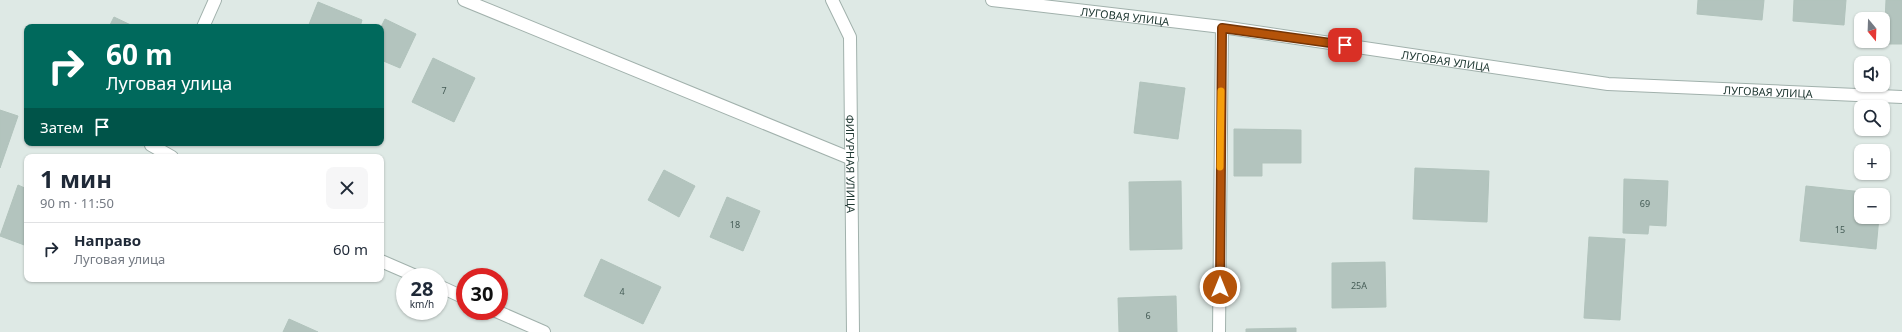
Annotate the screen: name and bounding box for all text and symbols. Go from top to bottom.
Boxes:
street label: ЛУГОВАЯ УЛИЦА [1080,3,1171,28]
north arrow [1854,12,1890,48]
map controls [1854,12,1890,224]
pin [1328,28,1362,62]
icon: arrive [1334,34,1356,56]
text: 60 m [106,35,173,73]
icon: right [40,40,92,92]
street label: ЛУГОВАЯ УЛИЦА [1401,46,1492,74]
button: sound [1854,56,1890,92]
text: Луговая улица [106,71,232,95]
street label: ЛУГОВАЯ УЛИЦА [1723,82,1814,101]
house number: 7 [441,84,447,97]
button: search [1854,100,1890,136]
street label: ФИГУРНАЯ УЛИЦА [843,115,859,214]
icon: arrive [91,116,113,138]
text: Затем [40,117,83,137]
button: + [1854,144,1890,180]
text: 1 мин [40,162,112,195]
button: close [326,167,368,209]
button: − [1854,188,1890,224]
text: 90 m · 11:50 [40,194,114,212]
house number: 69 [1640,197,1650,210]
house number: 18 [730,218,740,231]
house number: 15 [1835,223,1845,236]
text: Направо [74,230,141,250]
icon: right [40,238,62,260]
text: 60 m [333,239,368,259]
text: Луговая улица [74,250,165,268]
position arrow [1199,266,1241,308]
speed limit sign: 30 [456,268,508,320]
text: 28 [411,275,433,302]
house number: 25А [1351,279,1367,292]
house number: 4 [619,285,625,298]
text: km/h [410,297,434,311]
house number: 6 [1145,309,1151,322]

